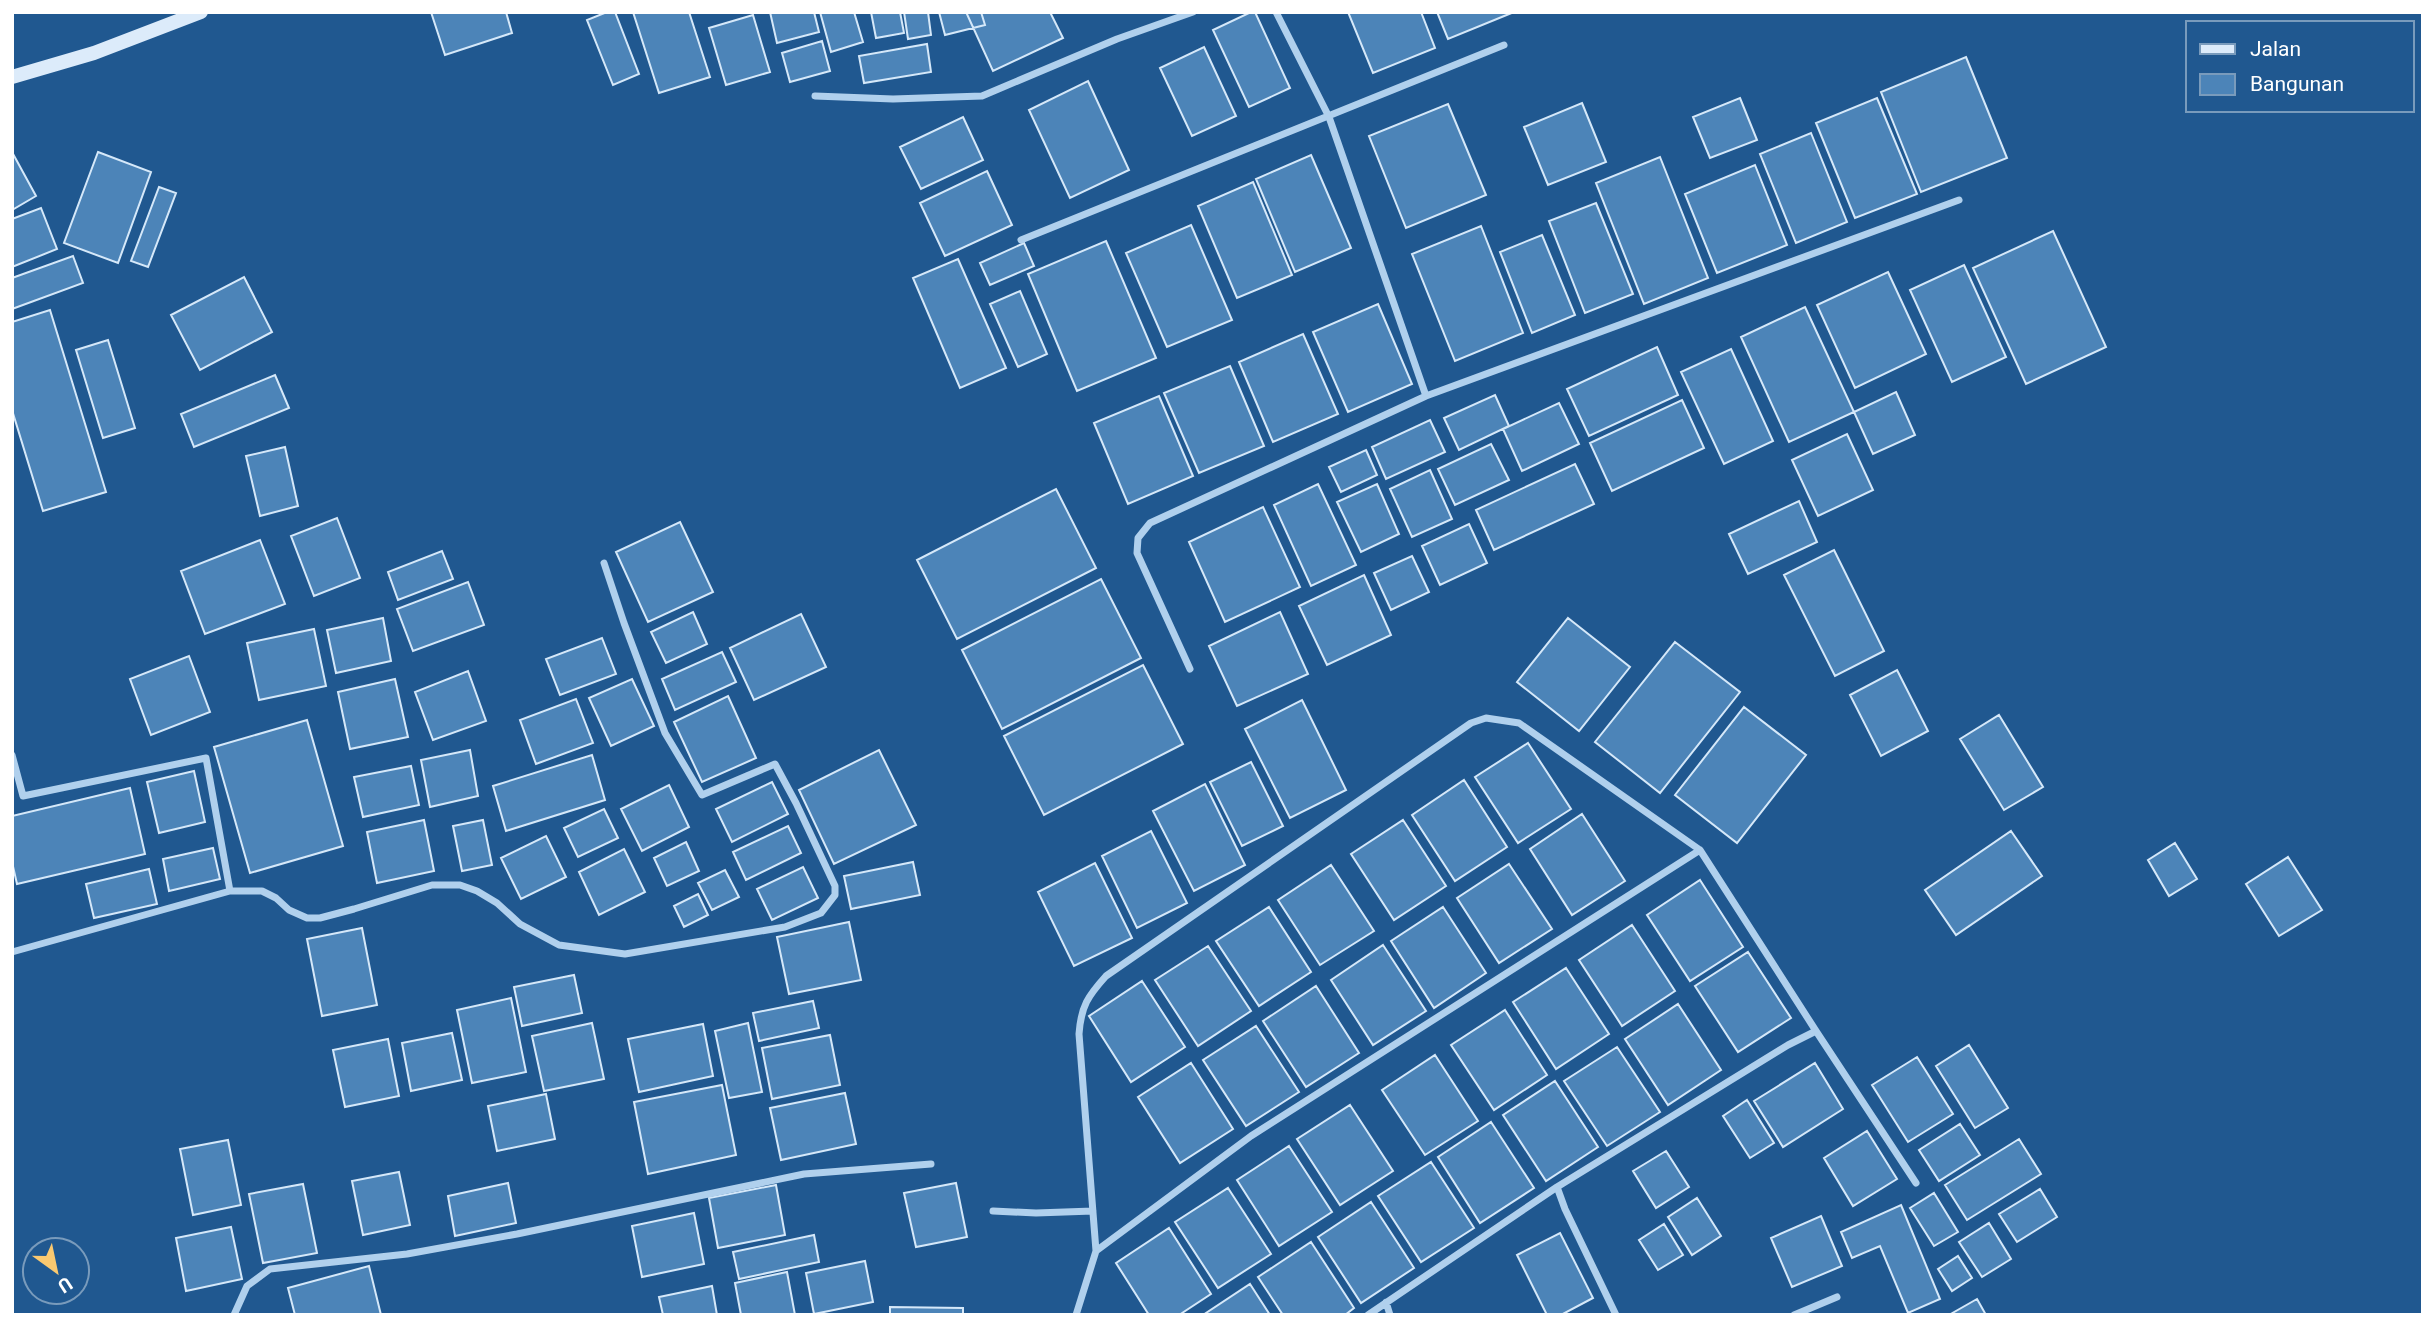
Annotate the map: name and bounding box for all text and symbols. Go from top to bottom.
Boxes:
legend [2186,21,2414,112]
text: Jalan [2250,37,2301,61]
text: Bangunan [2250,72,2344,96]
north arrow [21,1236,91,1306]
text: U [53,1272,77,1298]

